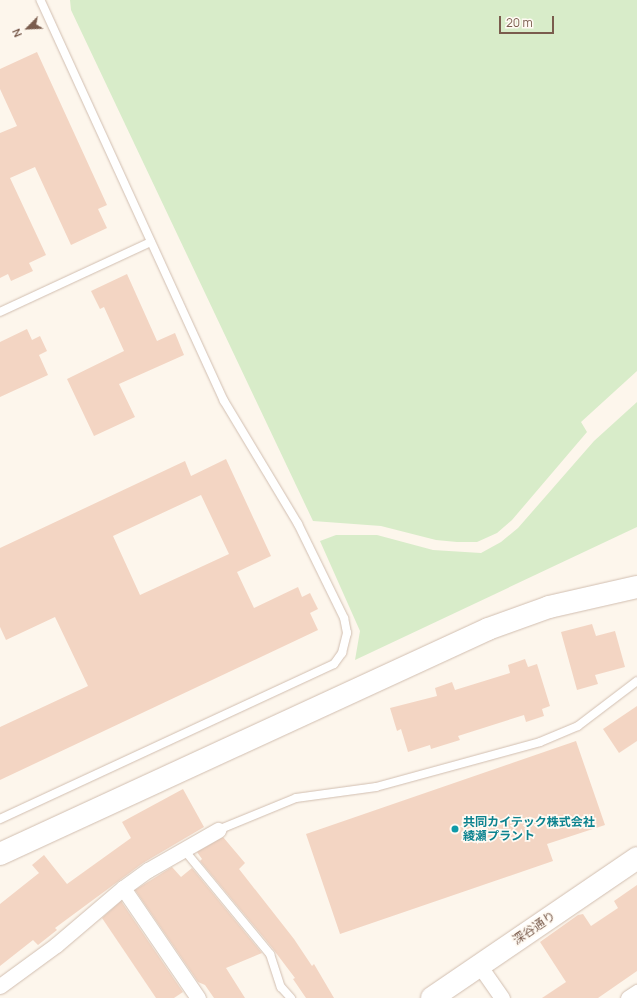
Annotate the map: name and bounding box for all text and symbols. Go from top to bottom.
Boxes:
north arrow [8,8,48,48]
scale bar [501,8,556,34]
text: 20 m [506,14,533,31]
text: N [8,26,25,40]
place label: 共同カイテック株式会社 綾瀬プラント [463,815,595,843]
marker: 共同カイテック株式会社 綾瀬プラント [450,824,460,834]
street label: 深谷通り [510,909,558,947]

